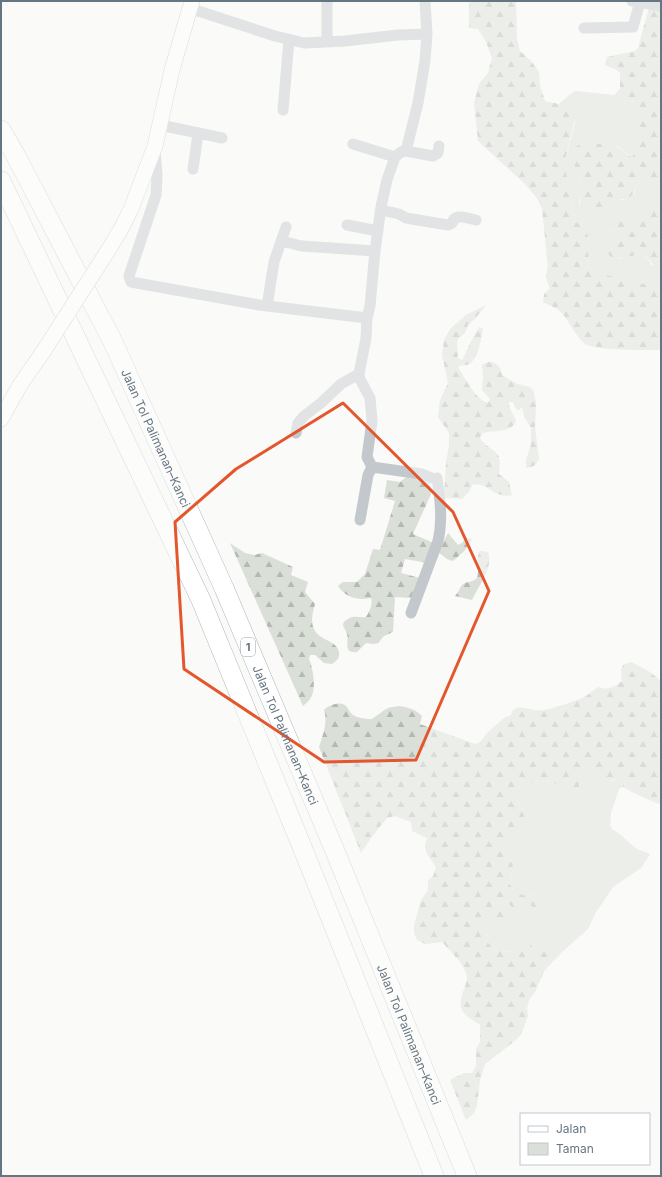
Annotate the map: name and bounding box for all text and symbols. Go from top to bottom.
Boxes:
street label: Jalan Tol Palimanan–Kanci [119,366,194,509]
road number: 1 [241,638,255,656]
street label: Jalan Tol Palimanan–Kanci [250,663,322,807]
street label: Jalan Tol Palimanan–Kanci [374,962,445,1107]
legend [520,1113,650,1165]
text: Jalan [556,1121,586,1136]
text: Taman [556,1141,594,1156]

